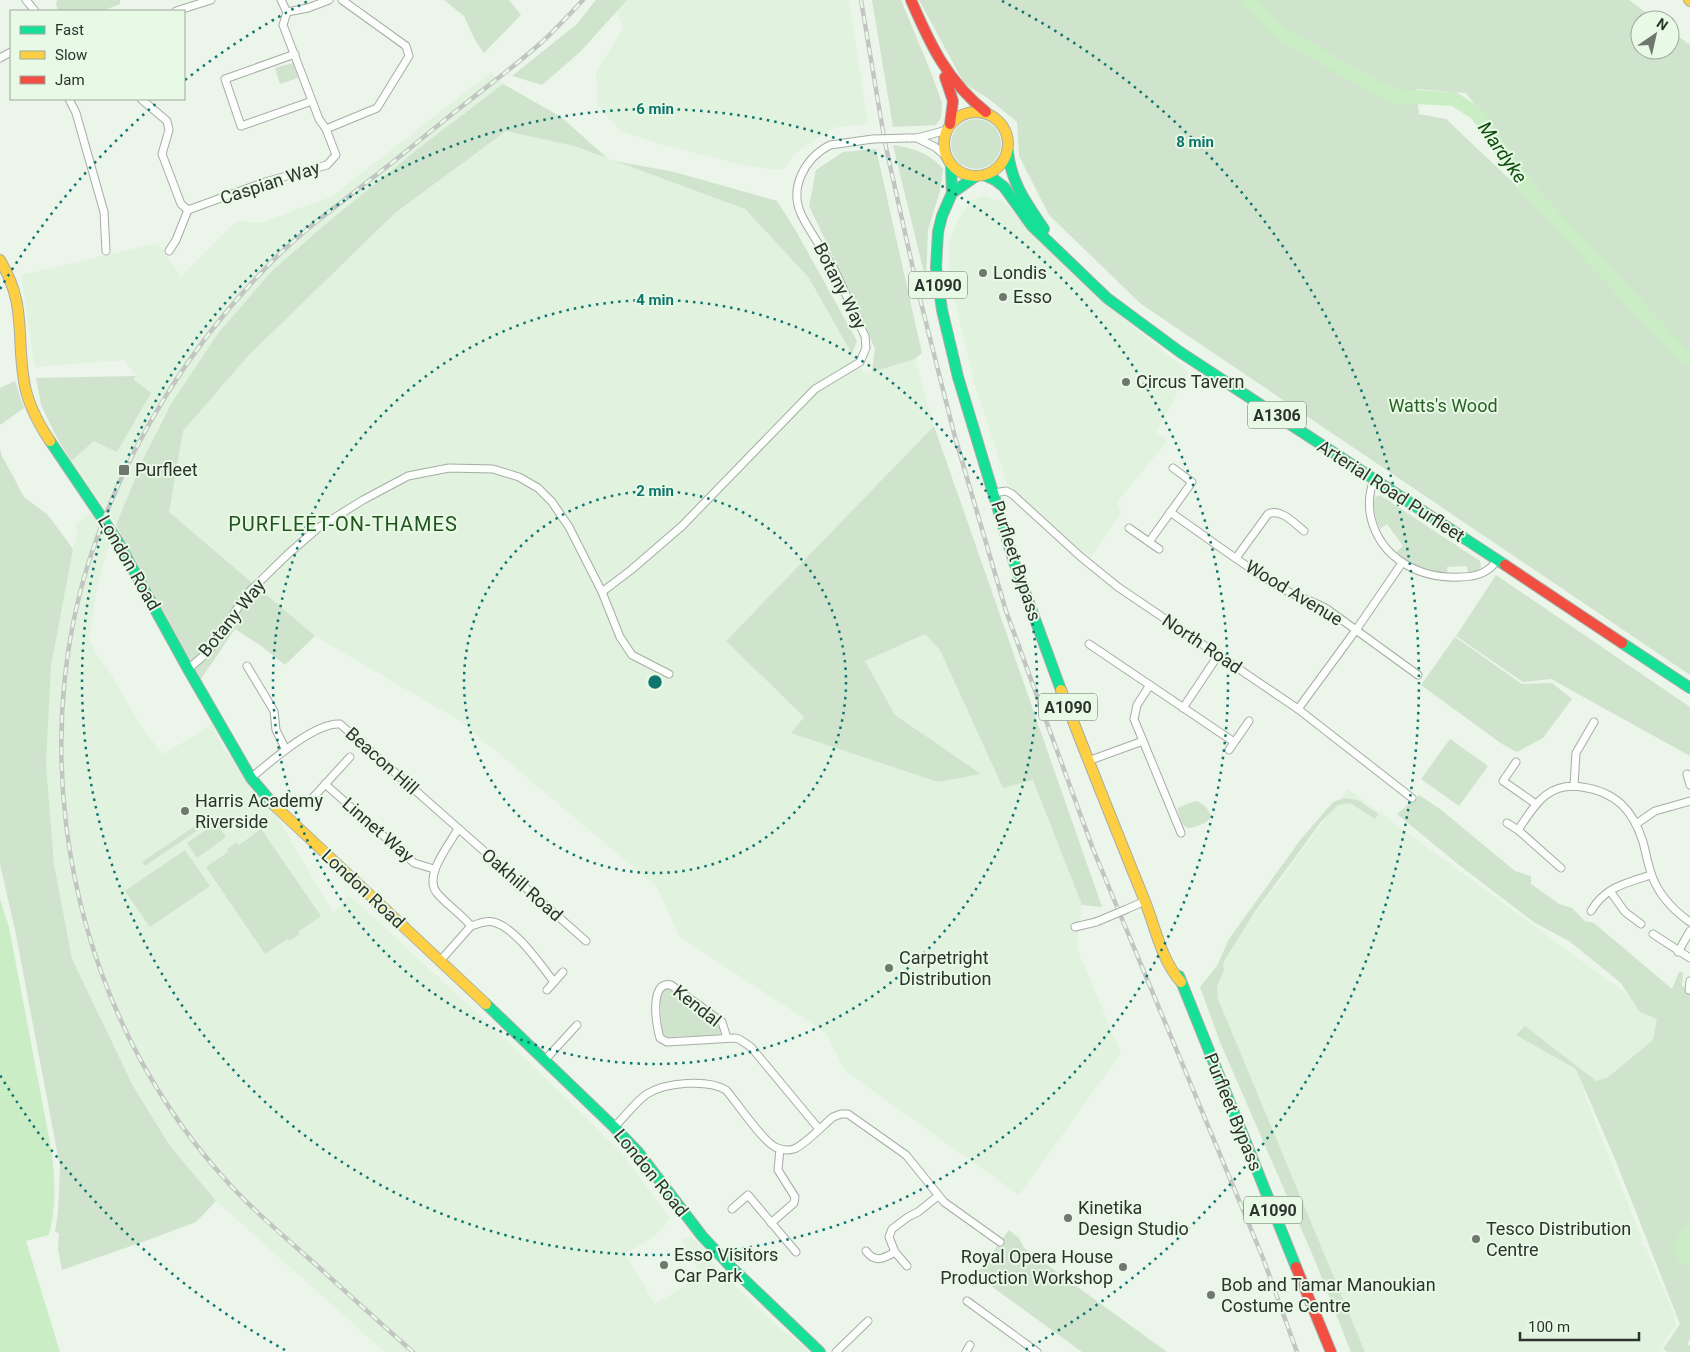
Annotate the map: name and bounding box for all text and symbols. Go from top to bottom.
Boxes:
legend [10,10,185,100]
north arrow [1630,10,1680,60]
text: N [1654,15,1671,34]
text: Fast [55,21,84,39]
text: Slow [55,46,87,64]
text: Jam [55,71,85,89]
text: 6 min [636,100,674,118]
water label: Mardyke [1473,117,1532,188]
text: 8 min [1176,133,1214,151]
street label: Caspian Way [217,156,323,208]
street label: Botany Way [810,239,871,333]
place label: Londis [993,262,1047,283]
marker: Londis [977,267,989,279]
road number: A1090 [909,272,967,298]
place label: Esso [1013,286,1052,307]
text: 4 min [636,291,674,309]
marker: Esso [997,291,1009,303]
place label: Circus Tavern [1136,371,1244,392]
marker: Circus Tavern [1120,376,1132,388]
park label: Watts's Wood [1388,395,1498,416]
road number: A1306 [1248,402,1306,428]
street label: Arterial Road Purfleet [1314,435,1469,546]
place label: Purfleet [135,459,198,480]
marker: Purfleet [117,463,131,477]
text: 2 min [636,482,674,500]
street label: Purfleet Bypass [987,498,1046,624]
street label: London Road [94,512,165,614]
district label: PURFLEET-ON-THAMES [228,512,458,536]
street label: Wood Avenue [1242,555,1347,630]
street label: Botany Way [194,574,270,661]
street label: North Road [1159,609,1246,678]
centre of rings [646,673,664,691]
road number: A1090 [1039,694,1097,720]
street label: Beacon Hill [342,723,423,799]
place label: Harris Academy Riverside [195,790,323,832]
street label: Linnet Way [338,793,419,867]
marker: Harris Academy Riverside [179,805,191,817]
street label: Oakhill Road [478,844,567,925]
street label: London Road [317,845,409,932]
place label: Carpetright Distribution [899,947,991,989]
marker: Carpetright Distribution [883,962,895,974]
street label: Kendal [669,980,725,1031]
street label: Purfleet Bypass [1200,1050,1267,1174]
street label: London Road [610,1125,693,1220]
road number: A1090 [1244,1196,1302,1224]
place label: Kinetika Design Studio [1078,1197,1189,1239]
marker: Kinetika Design Studio [1062,1212,1074,1224]
place label: Tesco Distribution Centre [1486,1218,1631,1260]
marker: Tesco Distribution Centre [1470,1233,1482,1245]
place label: Esso Visitors Car Park [674,1244,778,1286]
place label: Royal Opera House Production Workshop [940,1246,1113,1288]
marker: Esso Visitors Car Park [658,1259,670,1271]
marker: Royal Opera House Production Workshop [1117,1261,1129,1273]
place label: Bob and Tamar Manoukian Costume Centre [1221,1274,1436,1316]
marker: Bob and Tamar Manoukian Costume Centre [1205,1289,1217,1301]
scale bar [1520,1310,1639,1342]
text: 100 m [1528,1318,1570,1336]

